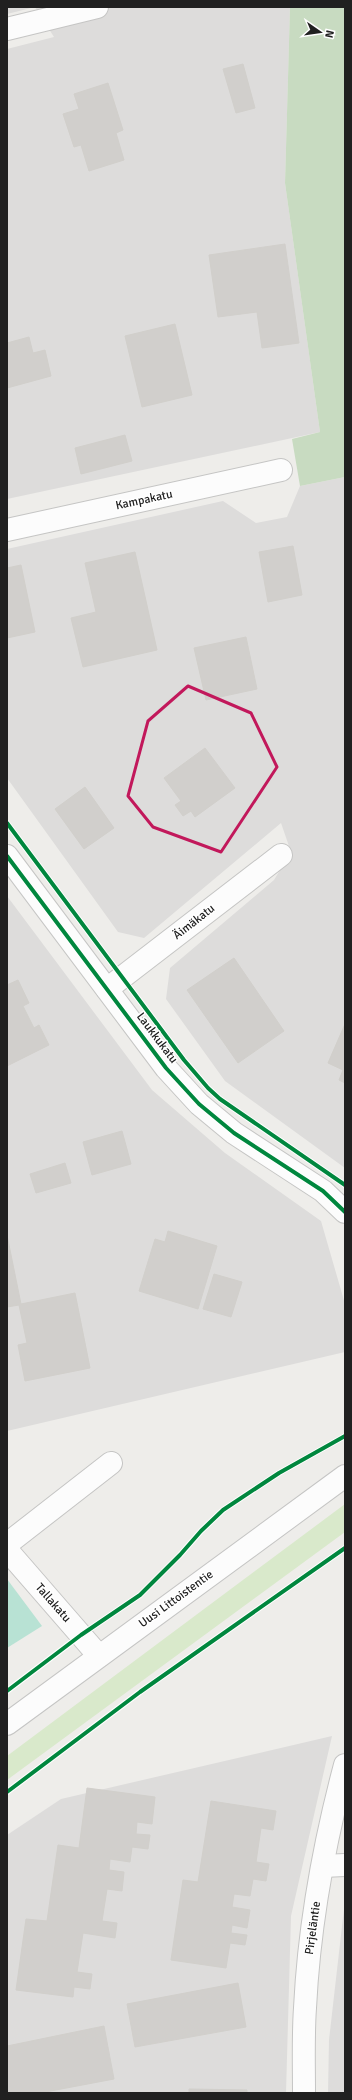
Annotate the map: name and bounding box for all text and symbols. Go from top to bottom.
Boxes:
north arrow [300,12,340,52]
text: N [322,29,336,39]
street label: Kampakatu [114,487,174,513]
street label: Äimäkatu [170,901,218,943]
street label: Laukkukatu [133,1010,181,1066]
street label: Uusi Littoistentie [136,1567,216,1631]
street label: Tallakatu [32,1580,74,1626]
street label: Pirjeläntie [302,1900,324,1956]

